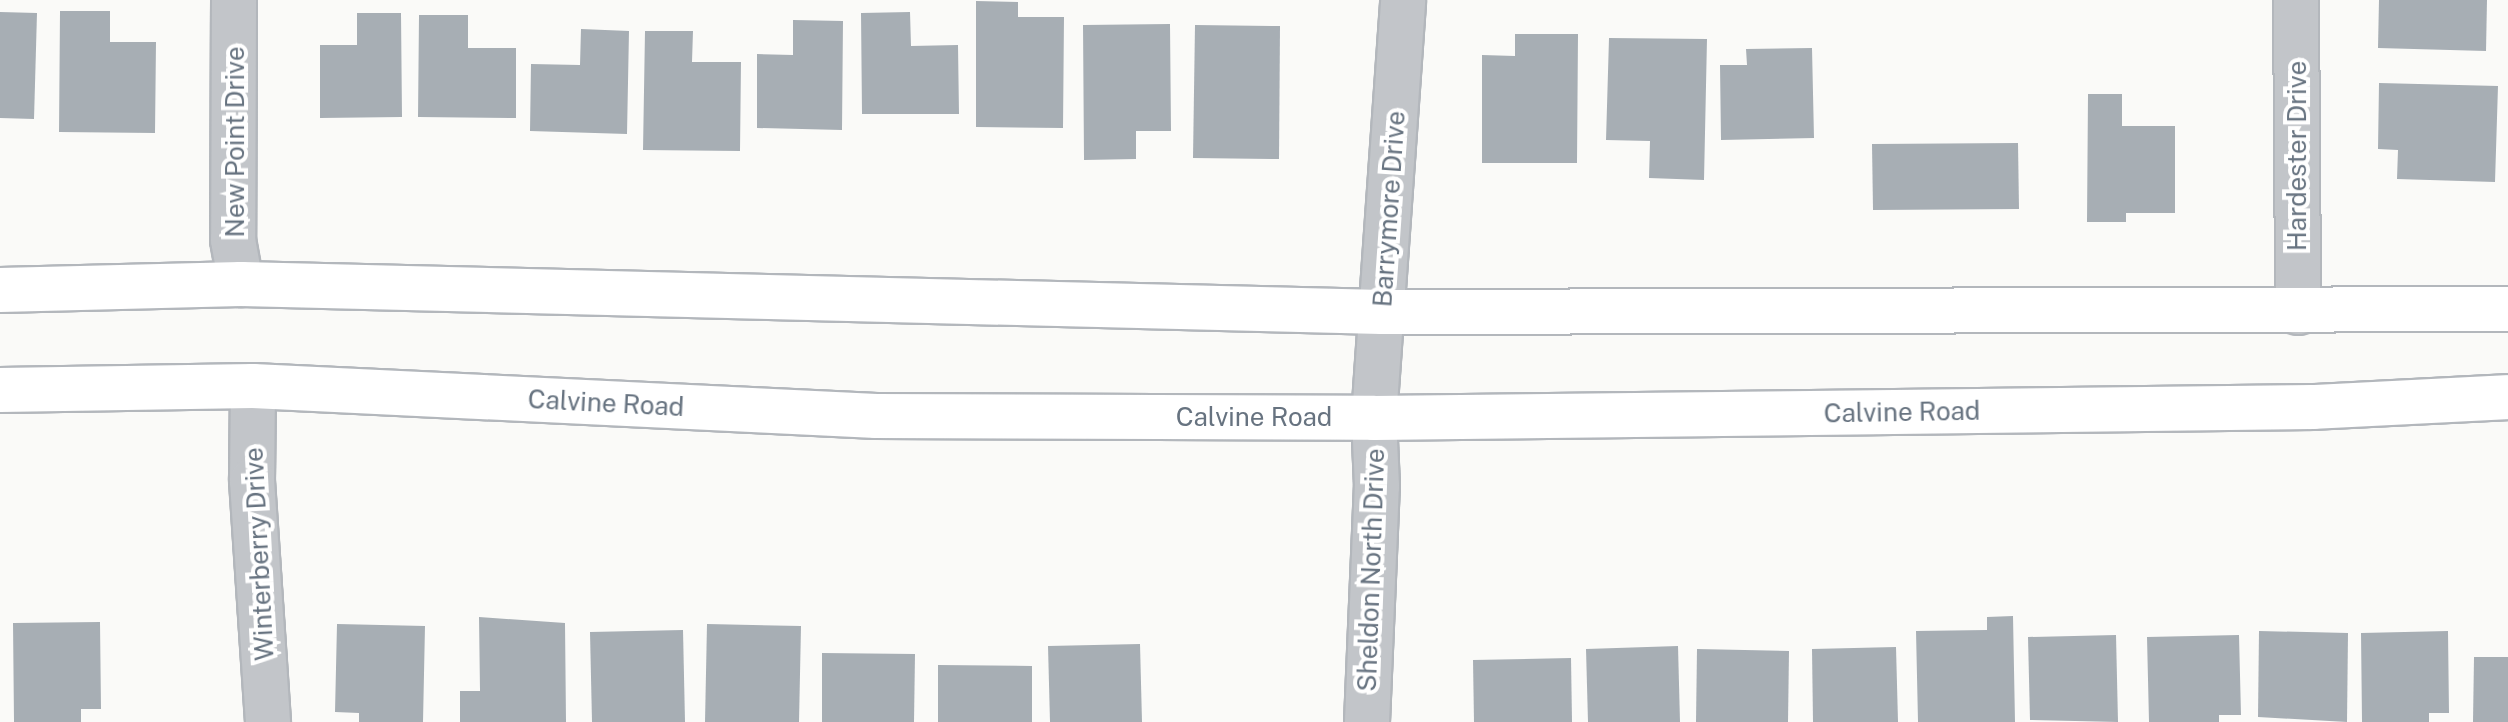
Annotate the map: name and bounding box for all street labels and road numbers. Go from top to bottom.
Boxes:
street label: New Point Drive [219,46,251,238]
street label: Hardester Drive [2281,61,2313,251]
street label: Barrymore Drive [1367,110,1411,308]
street label: Calvine Road [527,383,685,423]
street label: Calvine Road [1823,395,1981,429]
street label: Calvine Road [1176,401,1332,433]
street label: Winterberry Drive [238,446,280,662]
street label: Sheldon North Drive [1351,448,1391,692]

